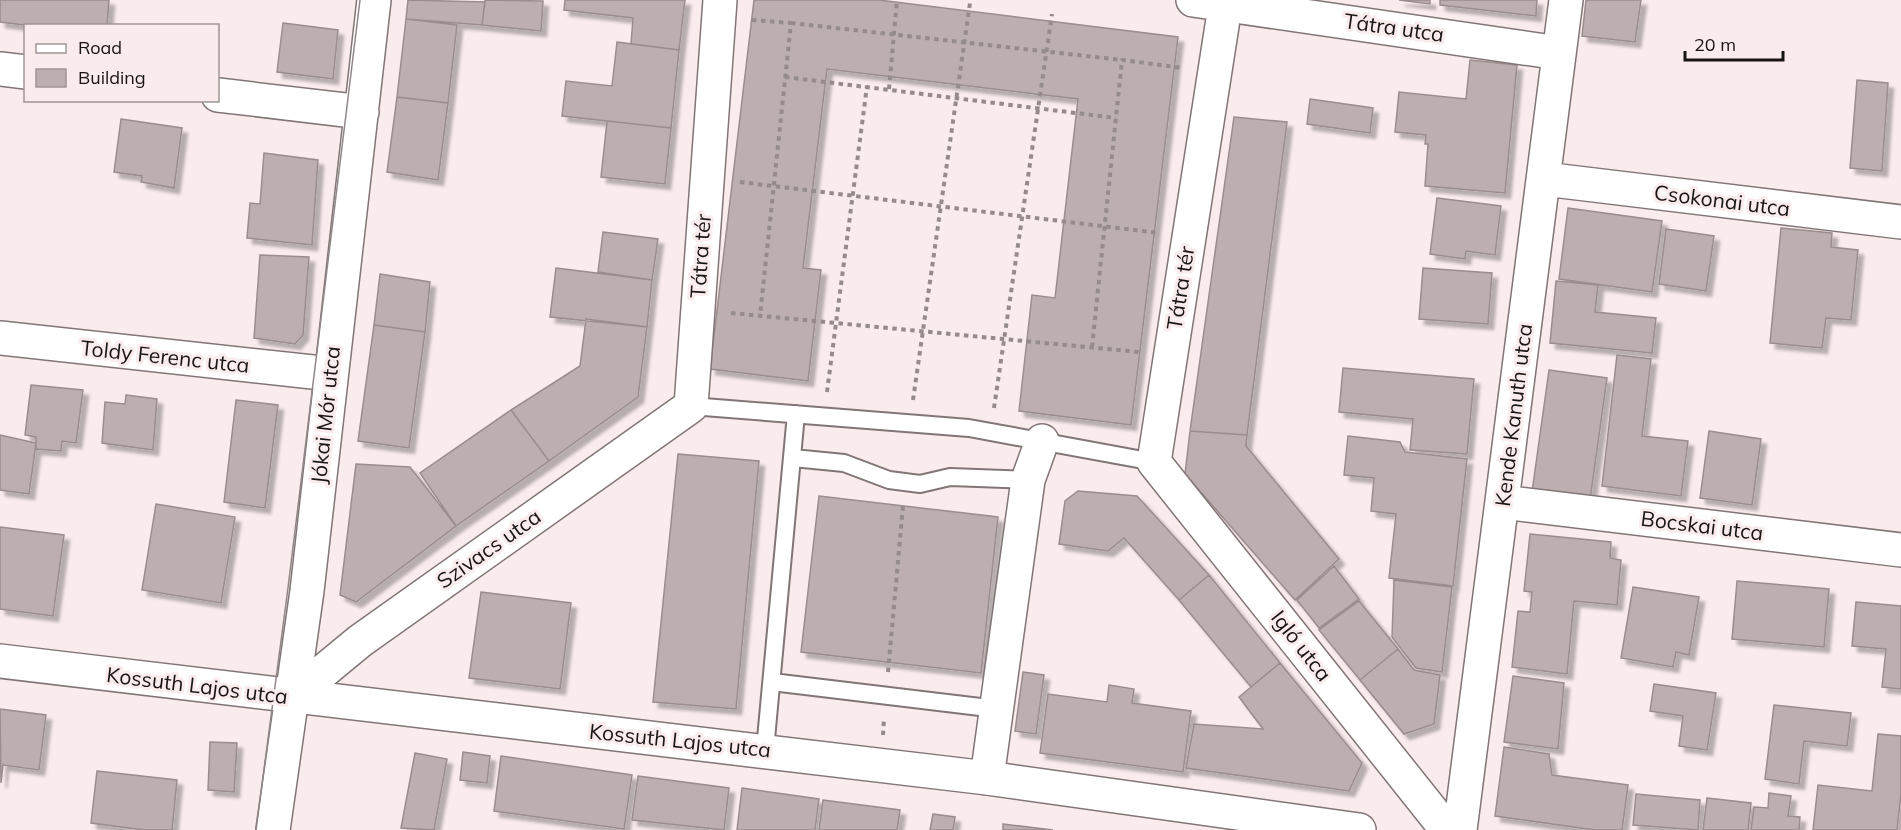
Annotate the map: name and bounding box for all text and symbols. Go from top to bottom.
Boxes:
street label: Tátra utca [1343,7,1446,47]
legend [24,24,219,102]
scale bar [1685,24,1782,62]
text: 20 m [1694,33,1736,56]
text: Road [78,36,122,59]
text: Building [78,66,146,89]
street label: Csokonai utca [1653,179,1792,221]
street label: Tátra tér [684,212,716,299]
street label: Tátra tér [1161,244,1200,332]
street label: Kende Kanuth utca [1489,322,1537,508]
street label: Toldy Ferenc utca [79,334,251,378]
street label: Jókai Mór utca [305,345,345,485]
street label: Szivacs utca [431,503,545,594]
street label: Bocskai utca [1639,505,1765,545]
street label: Igló utca [1266,605,1338,686]
street label: Kossuth Lajos utca [105,661,289,709]
street label: Kossuth Lajos utca [588,718,772,762]

